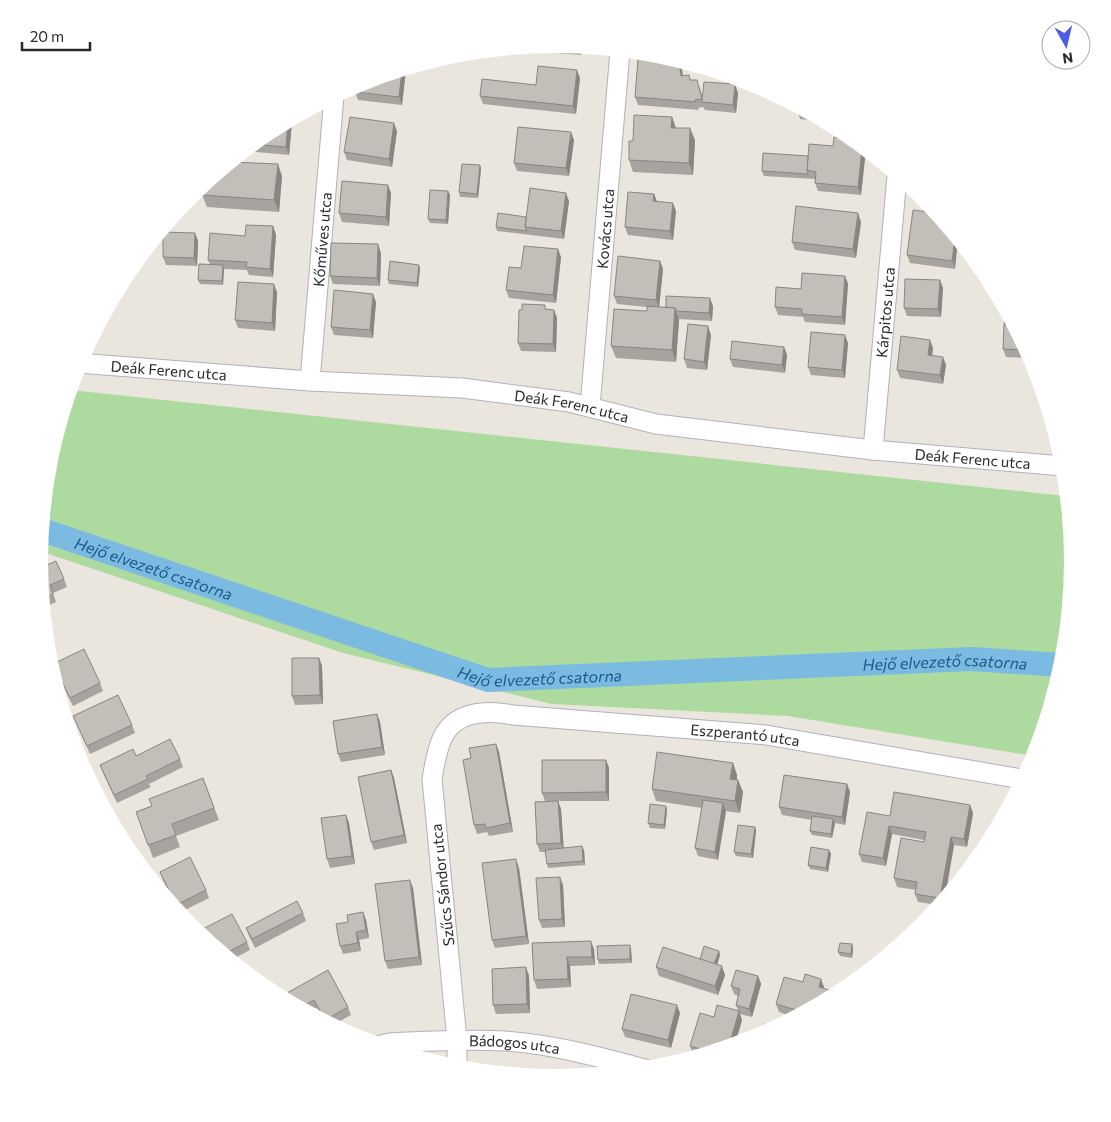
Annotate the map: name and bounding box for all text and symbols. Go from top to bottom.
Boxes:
scale bar [22,20,90,52]
north arrow [1041,20,1091,70]
text: 20 m [30,27,64,45]
text: N [1061,49,1074,68]
street label: Kovács utca [593,188,617,269]
street label: Kőműves utca [309,192,335,287]
street label: Kárpitos utca [872,266,898,359]
street label: Deák Ferenc utca [110,357,227,384]
street label: Deák Ferenc utca [513,386,631,426]
street label: Deák Ferenc utca [914,445,1031,472]
water label: Hejő elvezető csatorna [73,532,235,603]
water label: Hejő elvezető csatorna [862,650,1028,673]
water label: Hejő elvezető csatorna [455,661,622,690]
street label: Eszperantó utca [690,720,801,750]
street label: Szűcs Sándor utca [427,823,457,947]
street label: Bádogos utca [469,1031,561,1057]

